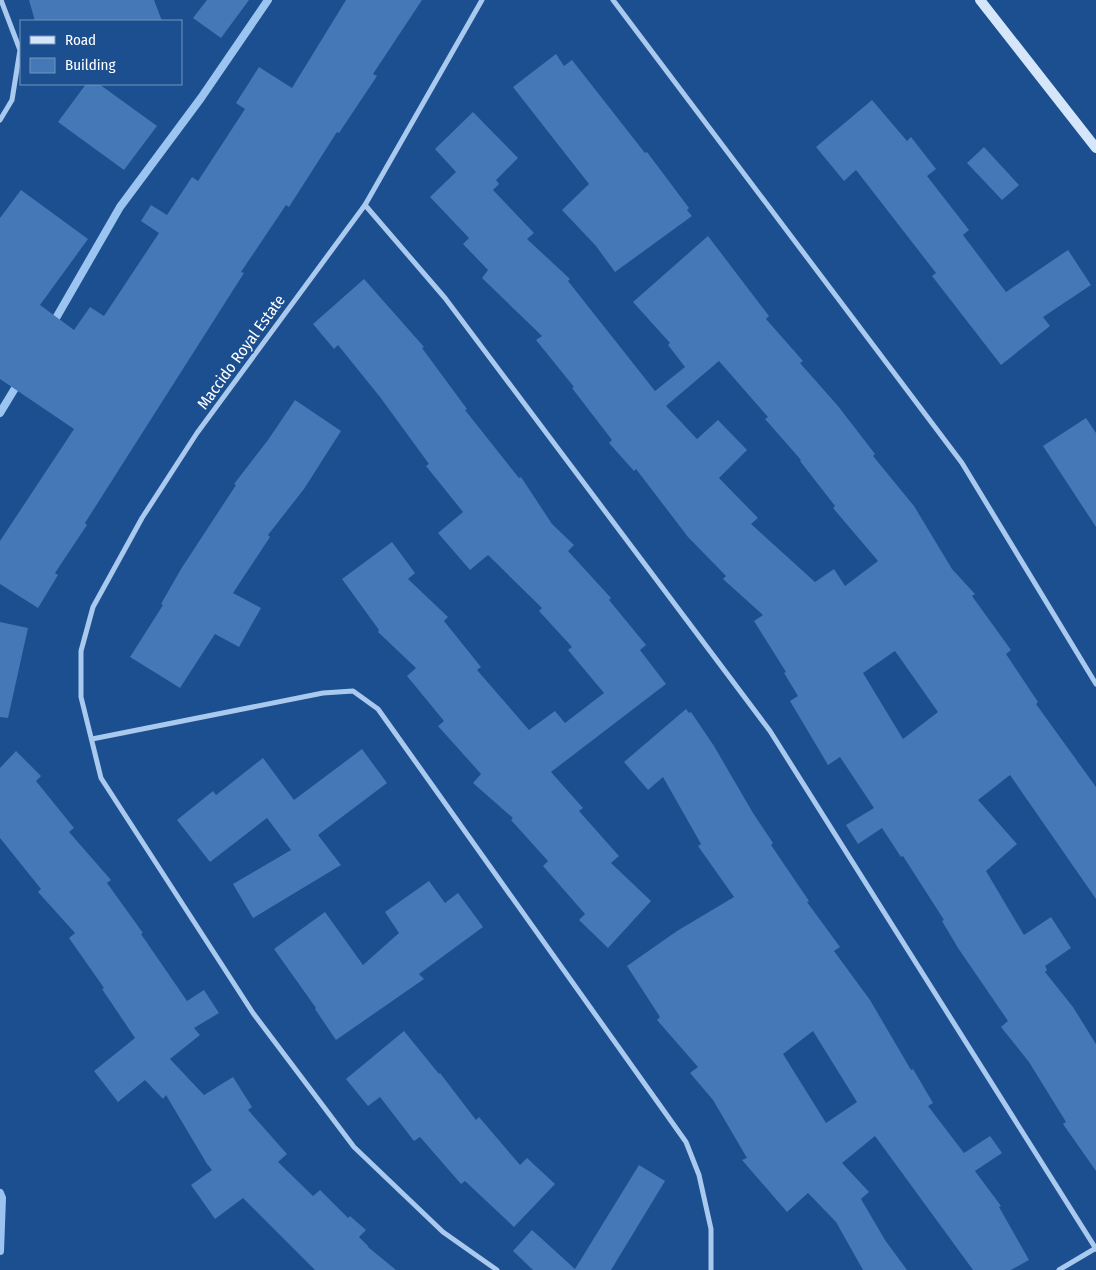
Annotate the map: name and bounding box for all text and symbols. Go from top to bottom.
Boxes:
legend [20,20,182,85]
text: Road [65,31,96,49]
text: Building [65,56,116,74]
street label: Maccido Royal Estate [193,291,289,413]

